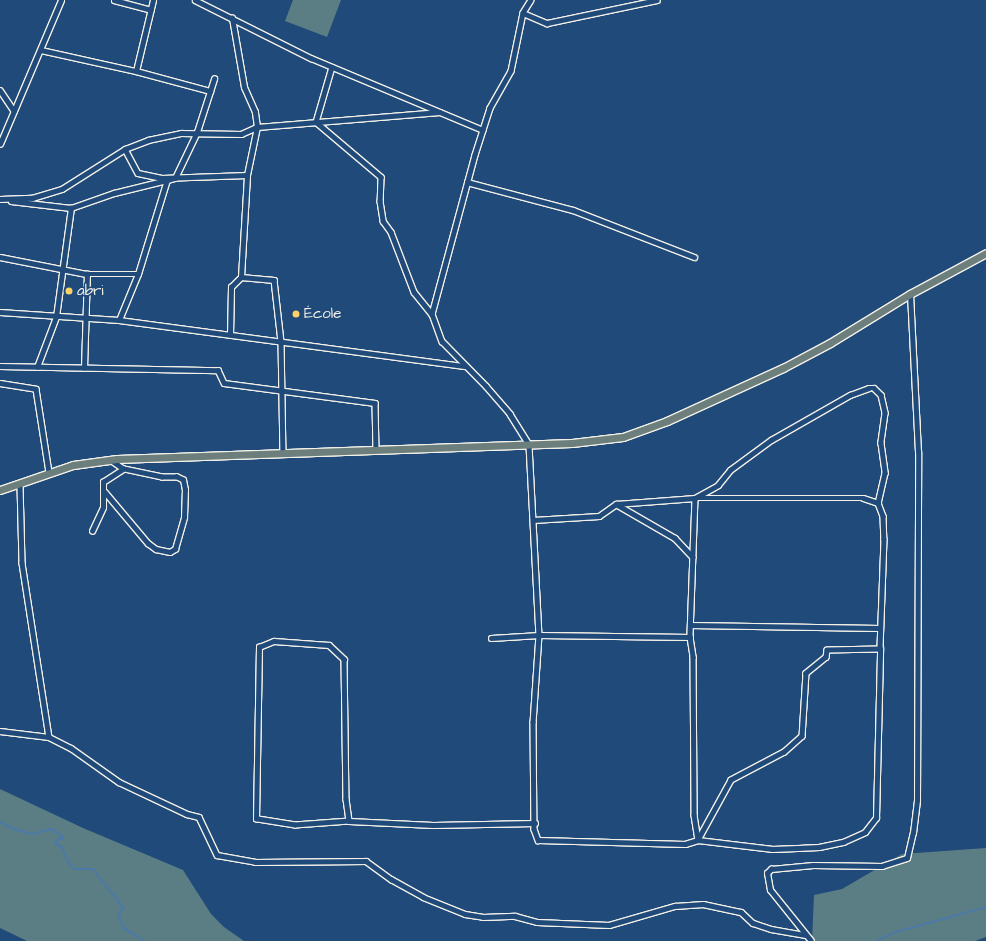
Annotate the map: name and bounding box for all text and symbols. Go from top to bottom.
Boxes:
place label: abri [77,282,104,300]
marker: abri [64,286,74,296]
place label: École [304,305,341,323]
marker: École [291,309,301,319]

